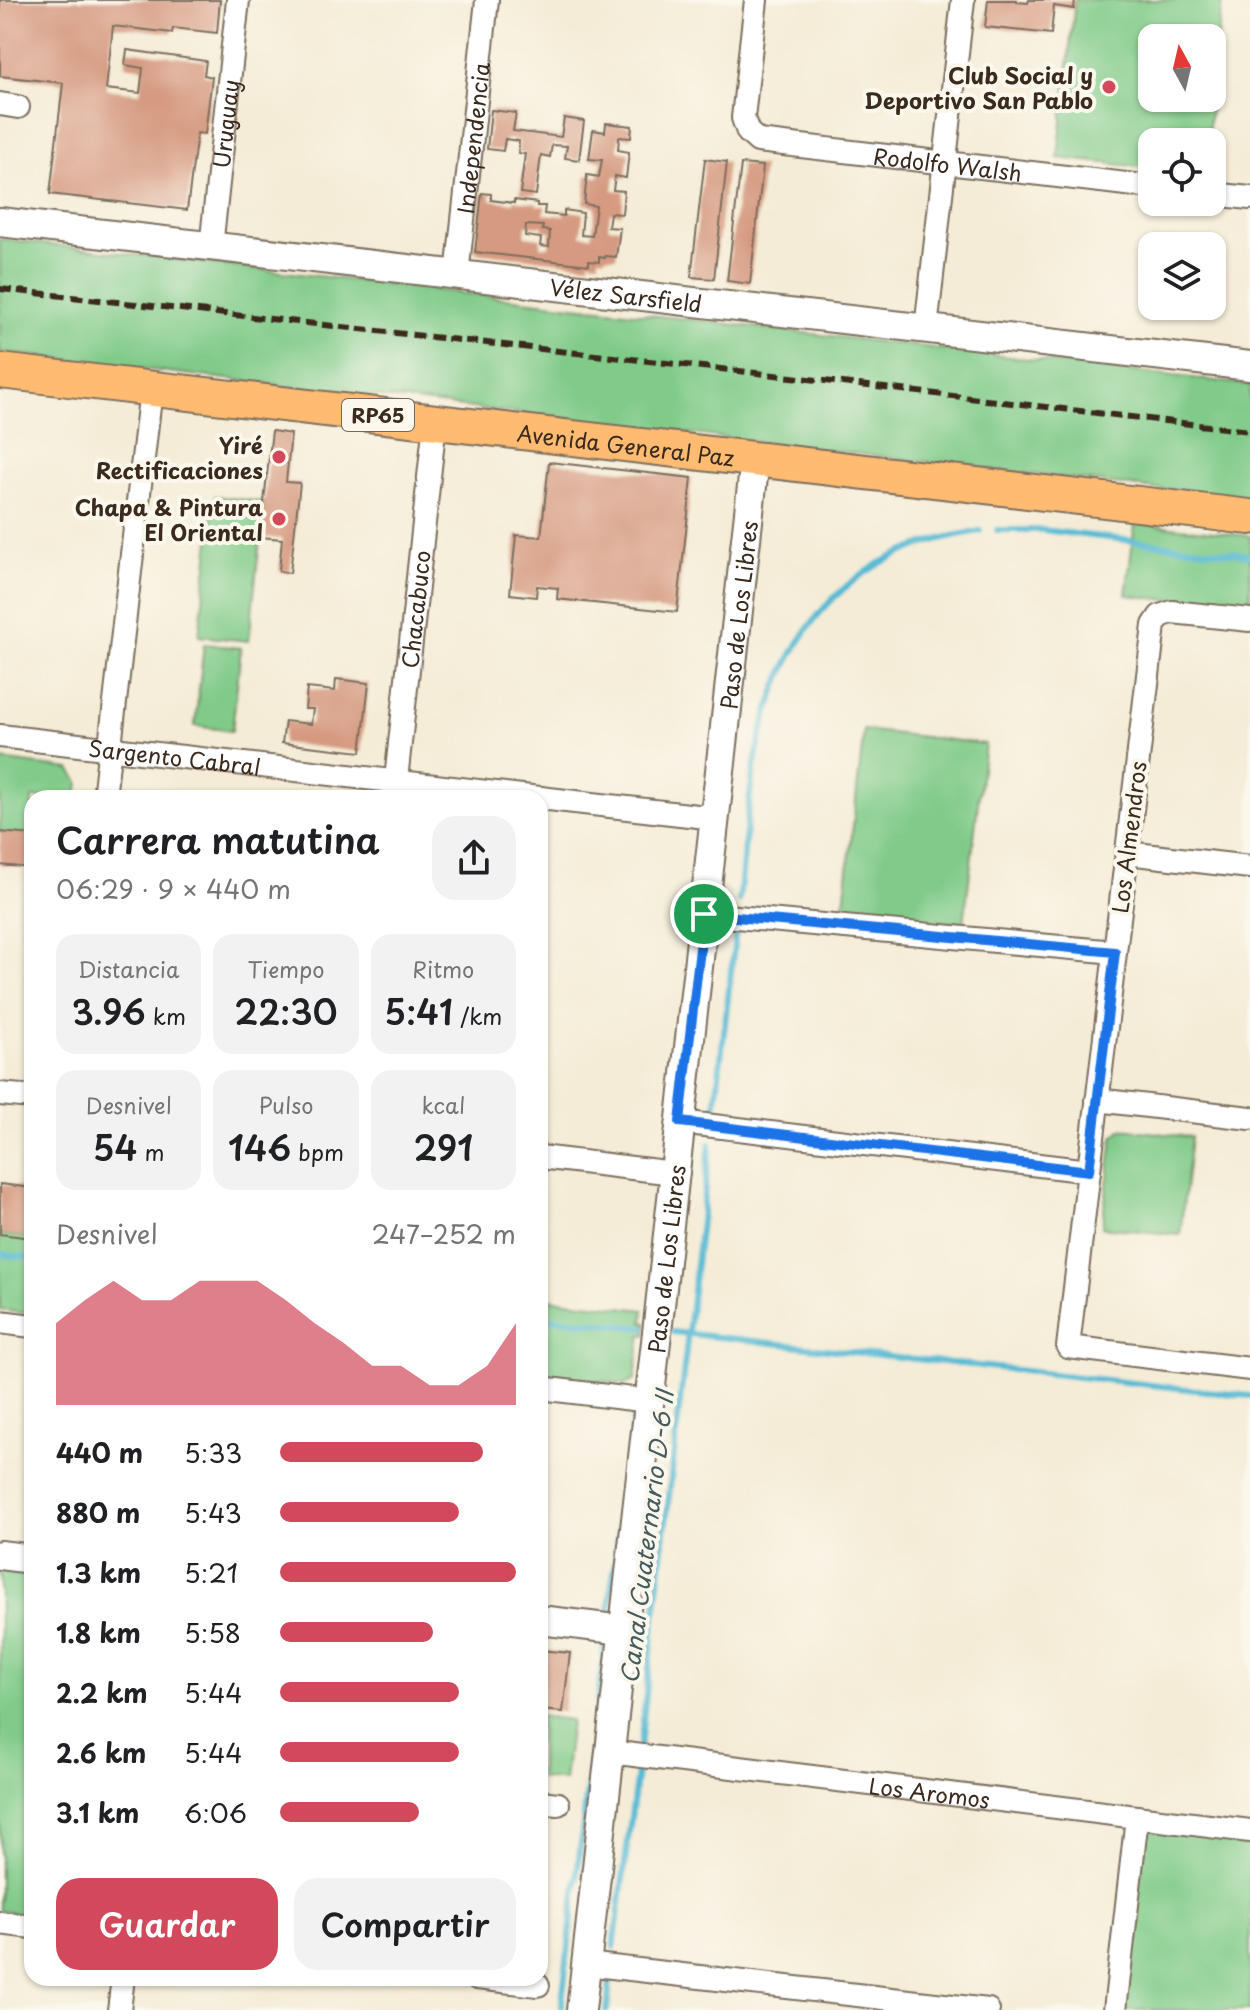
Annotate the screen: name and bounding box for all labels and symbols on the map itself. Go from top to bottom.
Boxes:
north arrow [1138,24,1226,112]
place label: Club Social y Deportivo San Pablo [864,58,1093,116]
street label: Independencia [447,60,497,215]
street label: Uruguay [203,77,246,170]
marker: Club Social y Deportivo San Pablo [1100,78,1118,96]
street label: Rodolfo Walsh [872,138,1024,188]
street label: Vélez Sarsfield [548,269,704,319]
road number: RP65 [342,399,414,431]
street label: Avenida General Paz [515,415,736,473]
place label: Yiré Rectificaciones [96,428,263,486]
marker: Yiré Rectificaciones [270,448,288,466]
place label: Chapa & Pintura El Oriental [75,490,263,548]
marker: Chapa & Pintura El Oriental [270,510,288,528]
street label: Paso de Los Libres [711,519,764,711]
street label: Chacabuco [392,548,437,670]
street label: Sargento Cabral [87,730,263,782]
street label: Los Almendros [1102,759,1154,915]
pin [670,880,738,948]
street label: Paso de Los Libres [638,1163,692,1355]
water label: Canal Cuaternario D-6 II [610,1385,682,1686]
street label: Los Aromos [867,1768,992,1815]

